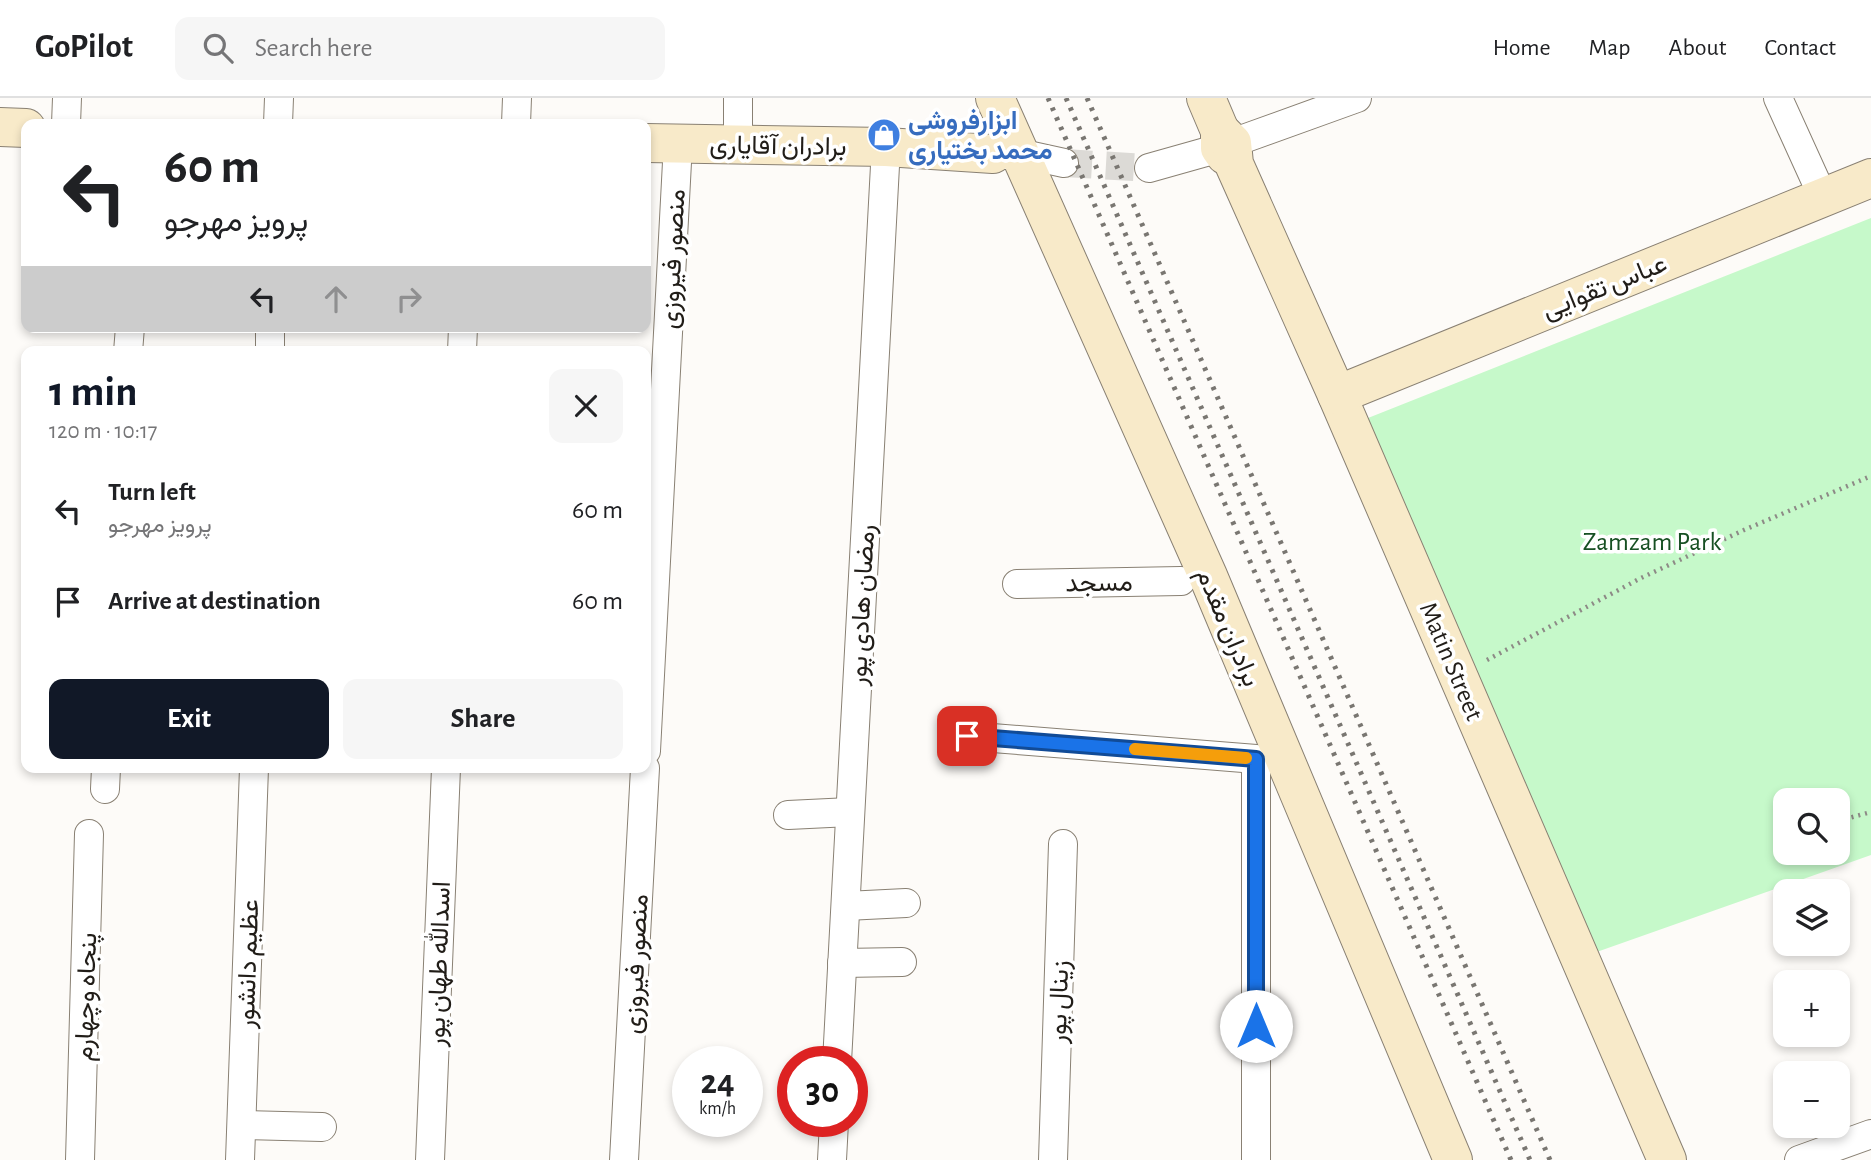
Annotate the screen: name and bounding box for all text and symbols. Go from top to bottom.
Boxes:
search box [175,17,665,80]
icon: search [199,29,237,67]
text: GoPilot [35,31,133,64]
text: Search here [255,35,372,61]
text: Home [1493,36,1551,60]
text: Map [1589,36,1631,60]
text: About [1669,36,1726,60]
text: Contact [1764,36,1836,60]
place label: ابزارفروشی محمد بختیاری [908,108,1053,166]
shop icon: ابزارفروشی محمد بختیاری [865,116,903,154]
street label: برادران آقایاری [709,132,847,162]
text: 60 m [164,143,260,192]
icon: left [49,147,140,238]
street label: منصور فیروزی [656,188,692,330]
text: پرویز مهرجو [164,205,308,237]
street label: عباس تقوایی [1538,250,1671,326]
icon: left [244,280,282,318]
icon: ahead [317,280,355,318]
icon: right [390,280,428,318]
button: close [549,369,623,443]
text: 1 min [49,371,138,413]
text: 120 m · 10:17 [49,420,157,443]
text: Turn left [108,479,196,505]
icon: left [49,492,87,530]
text: 60 m [572,497,623,523]
text: پرویز مهرجو [108,514,212,537]
street label: رمضان هادی پور [845,524,883,688]
park label: Zamzam Park [1583,529,1721,555]
street label: برادران مقدم [1189,565,1265,691]
street label: مسجد [1065,569,1133,598]
icon: arrive [49,583,87,621]
text: Arrive at destination [108,588,321,614]
text: 60 m [572,588,623,614]
street label: Matin Street [1415,598,1488,724]
button: Exit [49,679,329,759]
button: Share [343,679,623,759]
pin [937,706,997,766]
icon: arrive [948,717,986,755]
map controls [1773,788,1850,1138]
button: search [1773,788,1850,865]
button: layers [1773,879,1850,956]
street label: اسدالله طهان پور [420,881,459,1049]
street label: منصور فیروزی [619,893,655,1035]
street label: عظیم دانشور [233,899,266,1030]
street label: پنجاه وچهارم [71,932,105,1062]
street label: زینال پور [1045,960,1077,1045]
button: + [1773,970,1850,1047]
position arrow [1219,989,1293,1063]
speed limit sign: 30 [777,1046,868,1137]
button: − [1773,1061,1850,1138]
text: 24 [700,1065,735,1100]
text: km/h [699,1100,736,1118]

